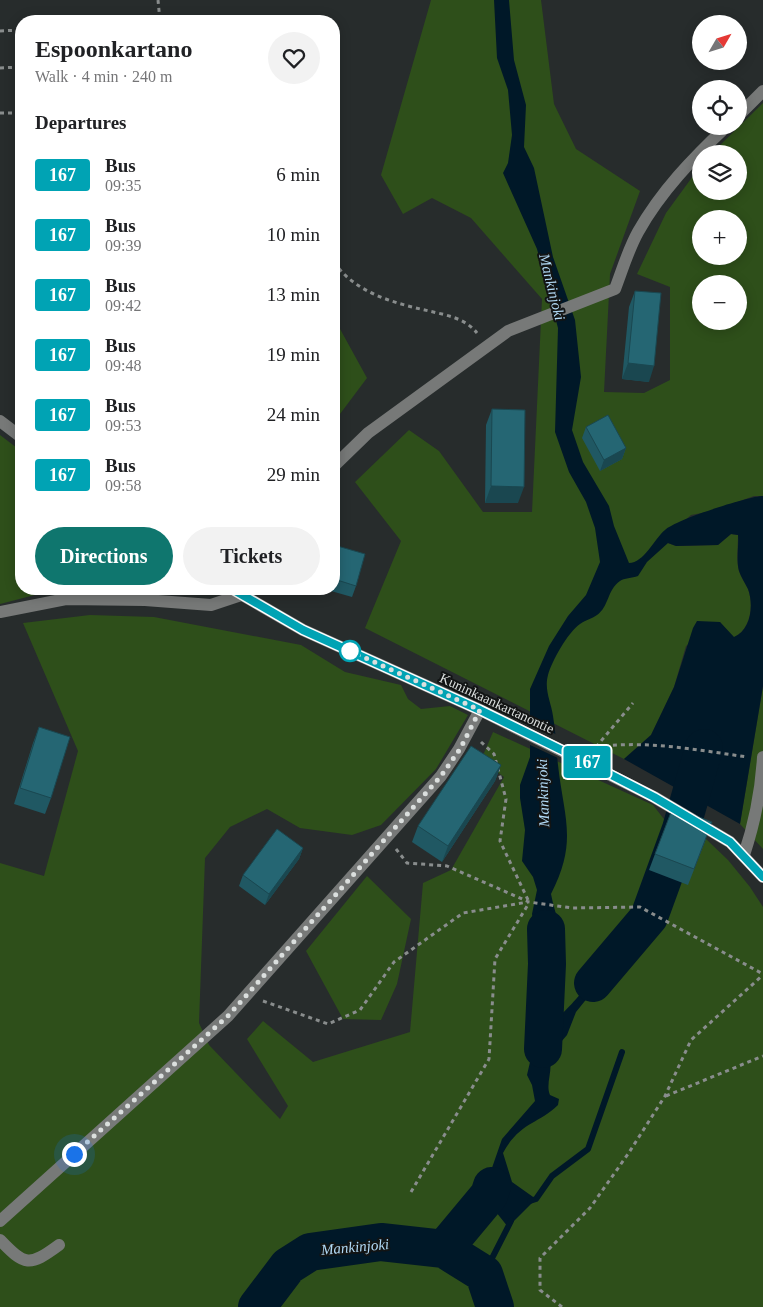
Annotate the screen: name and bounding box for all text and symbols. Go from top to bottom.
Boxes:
north arrow [692,15,748,70]
map controls [692,15,747,330]
button: heart [268,32,320,84]
text: Espoonkartano [35,36,192,62]
text: Walk · 4 min · 240 m [35,68,172,85]
button: locate [692,80,747,135]
text: Departures [35,112,126,133]
button: layers [692,145,747,200]
text: Bus [105,155,136,176]
text: 6 min [276,164,320,185]
text: 167 [49,165,76,185]
text: 09:35 [105,177,141,194]
button: + [692,210,747,265]
text: Bus [105,215,136,236]
text: 10 min [267,224,320,245]
text: 167 [49,225,76,245]
text: 09:39 [105,237,141,254]
water label: Mankinjoki [536,251,568,322]
text: Bus [105,275,136,296]
button: − [692,275,747,330]
text: 13 min [267,284,320,305]
text: 167 [49,285,76,305]
text: 09:42 [105,297,141,314]
text: Bus [105,335,136,356]
text: 19 min [267,344,320,365]
text: 167 [49,345,76,365]
text: 09:48 [105,357,141,374]
text: Bus [105,395,136,416]
text: 24 min [267,404,320,425]
text: 167 [49,405,76,425]
text: 09:53 [105,417,141,434]
text: Bus [105,455,136,476]
text: 29 min [267,464,320,485]
text: 167 [49,465,76,485]
text: 09:58 [105,477,141,494]
button: Directions [35,527,173,585]
button: Tickets [183,527,320,585]
unlabelled marker [339,640,361,662]
street label: Kuninkaankartanontie [437,670,556,737]
line badge: 167 [558,746,616,778]
text: 167 [574,752,601,772]
water label: Mankinjoki [534,759,552,828]
your location [62,1142,87,1167]
water label: Mankinjoki [319,1236,390,1258]

